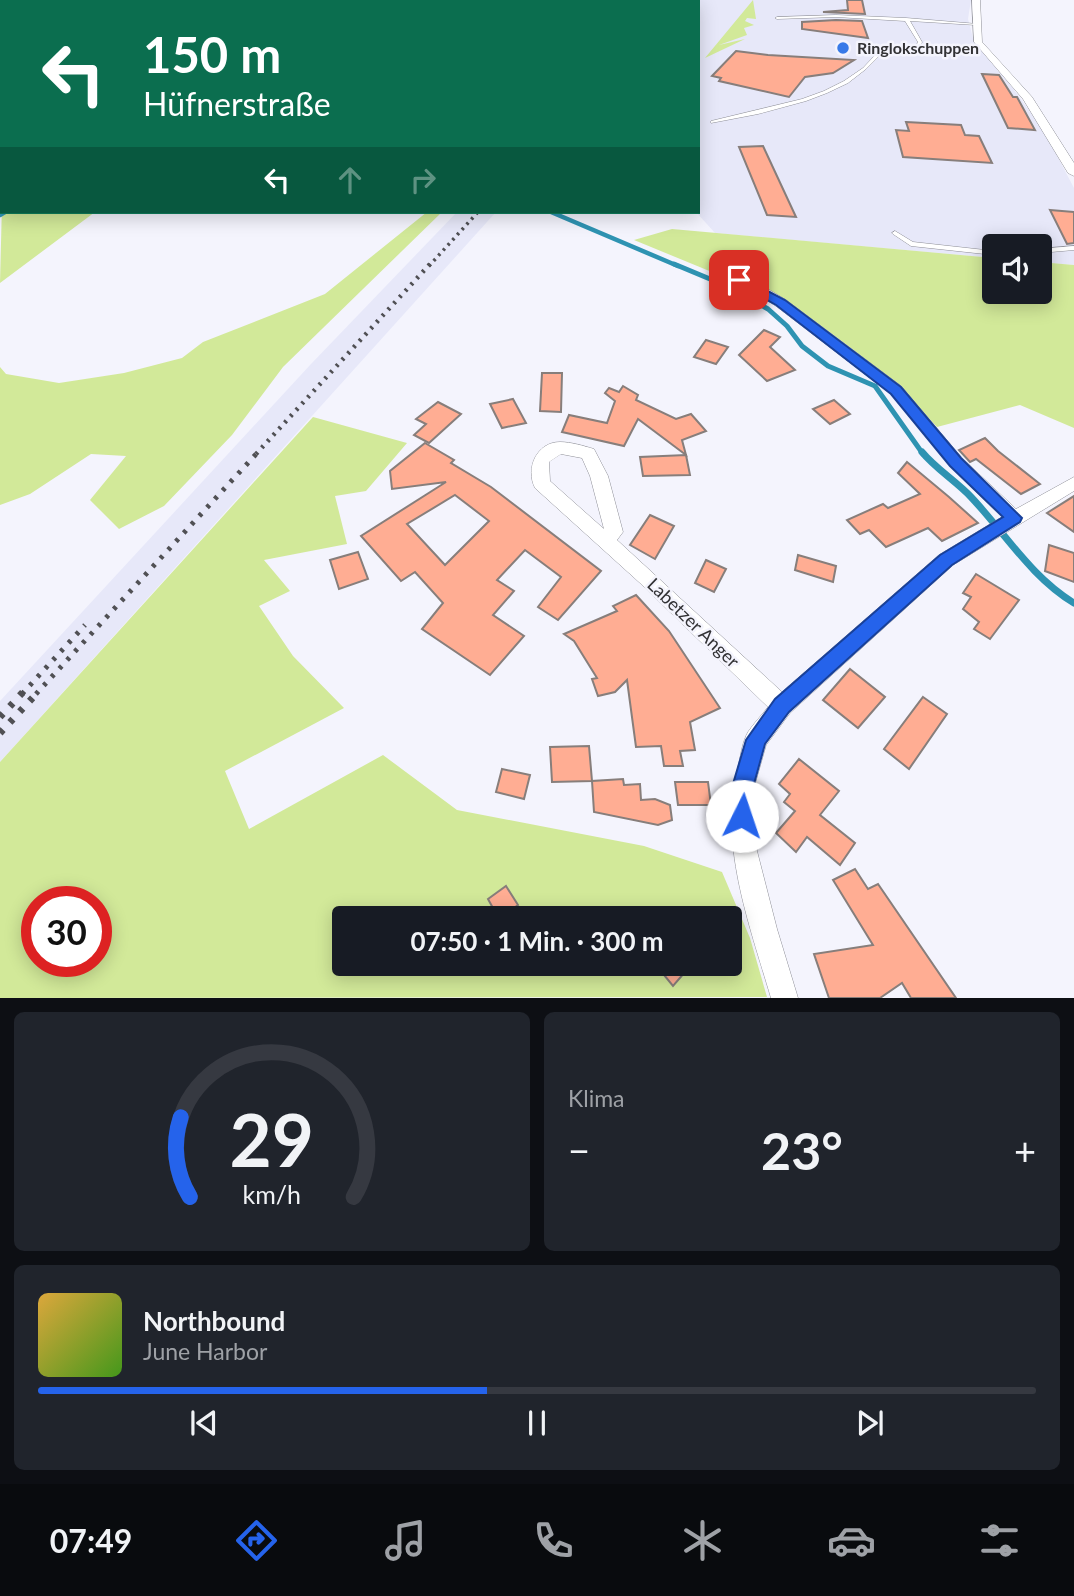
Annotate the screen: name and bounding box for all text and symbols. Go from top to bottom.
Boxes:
text: 150 m [143,25,281,83]
icon: left [28,28,119,119]
place label: Ringlokschuppen [857,38,979,57]
marker: Ringlokschuppen [835,40,851,56]
text: Hüfnerstraße [143,84,331,123]
icon: left [258,161,296,199]
icon: ahead [331,161,369,199]
icon: right [404,161,442,199]
map controls [982,234,1052,304]
button: sound [982,234,1052,304]
pin [709,250,769,310]
icon: arrive [720,261,758,299]
street label: Labetzer Anger [643,573,745,672]
position arrow [705,779,779,853]
speed limit sign: 30 [21,886,112,977]
text: 07:50 · 1 Min. · 300 m [410,925,664,957]
text: Klima [568,1084,625,1112]
text: 29 [230,1096,314,1184]
text: 23° [761,1119,843,1181]
text: − [568,1127,590,1173]
text: + [1014,1127,1036,1173]
text: km/h [243,1179,301,1209]
text: Northbound [143,1305,285,1337]
text: June Harbor [143,1337,267,1365]
icon: previous [185,1404,223,1442]
icon: pause [518,1404,556,1442]
icon: next [851,1404,889,1442]
icon: directions [232,1516,281,1565]
icon: music [381,1516,430,1565]
icon: phone [529,1516,578,1565]
icon: climate [678,1516,727,1565]
icon: car [827,1516,876,1565]
icon: filters [975,1516,1024,1565]
text: 07:49 [50,1521,132,1560]

